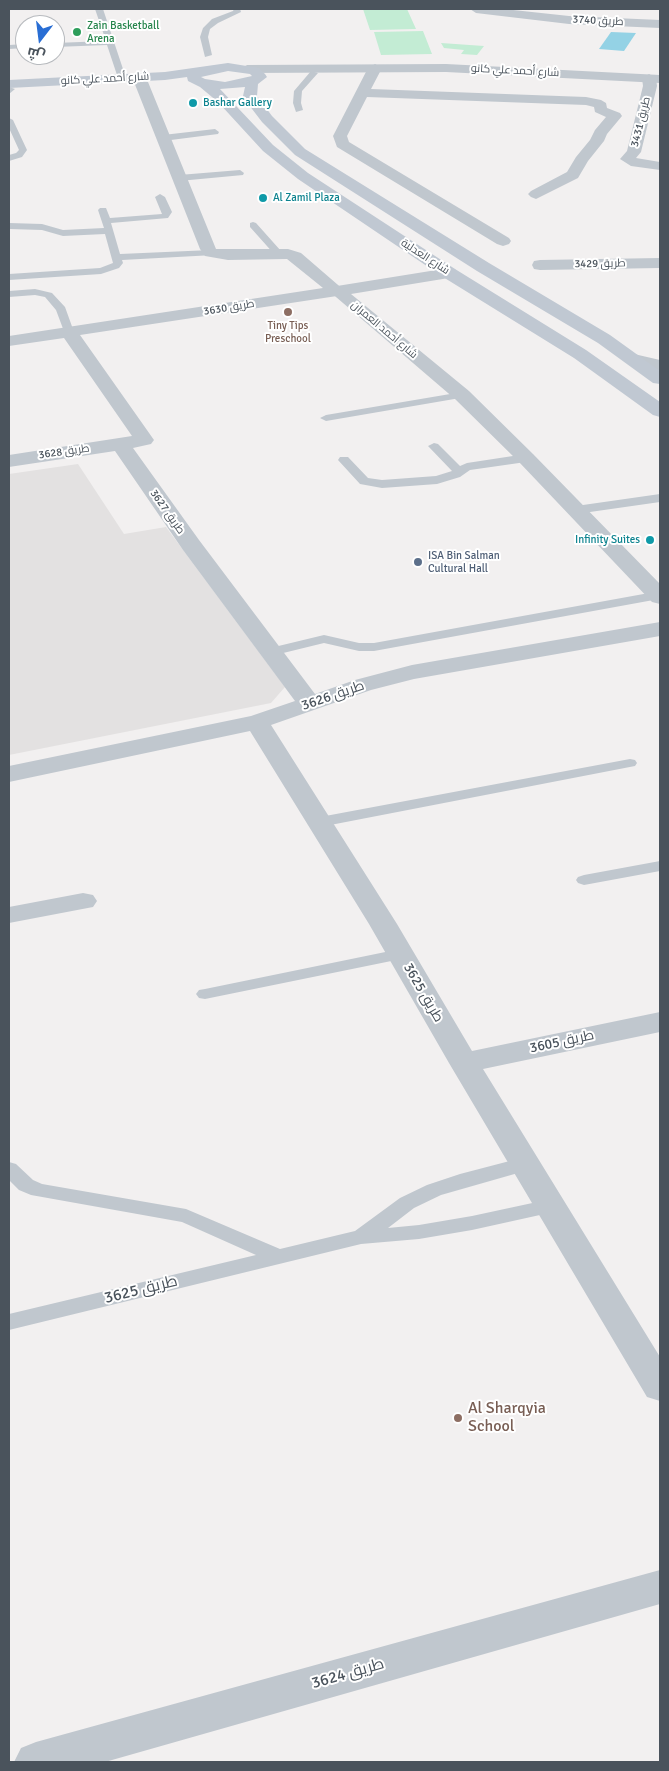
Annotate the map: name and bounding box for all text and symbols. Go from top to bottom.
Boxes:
street label: طريق 3740 [572,13,624,29]
north arrow [15,15,65,65]
place label: Zain Basketball Arena [87,19,159,45]
marker: Zain Basketball Arena [71,26,83,38]
text: ش [25,43,47,65]
street label: شارع أحمد علي كانو [470,62,560,80]
street label: شارع أحمد علي كانو [60,70,150,88]
place label: Bashar Gallery [203,96,272,110]
street label: طريق 3431 [628,96,654,148]
marker: Bashar Gallery [187,97,199,109]
place label: Al Zamil Plaza [273,191,340,205]
marker: Al Zamil Plaza [257,192,269,204]
street label: شارع العدلية [398,236,452,278]
street label: طريق 3429 [574,257,626,271]
street label: طريق 3630 [203,297,255,319]
street label: شارع أحمد العمران [348,298,420,362]
marker: Tiny Tips Preschool [282,306,294,318]
place label: Tiny Tips Preschool [265,319,311,345]
street label: طريق 3628 [38,442,90,462]
street label: طريق 3627 [147,487,187,537]
place label: Infinity Suites [575,533,640,547]
marker: Infinity Suites [644,534,656,546]
place label: ISA Bin Salman Cultural Hall [428,549,500,575]
marker: ISA Bin Salman Cultural Hall [412,556,424,568]
street label: طريق 3626 [299,677,367,715]
street label: طريق 3625 [399,961,447,1025]
street label: طريق 3605 [528,1027,596,1057]
street label: طريق 3625 [102,1272,180,1308]
place label: Al Sharqyia School [468,1399,546,1437]
marker: Al Sharqyia School [452,1412,464,1424]
street label: طريق 3624 [309,1654,387,1694]

